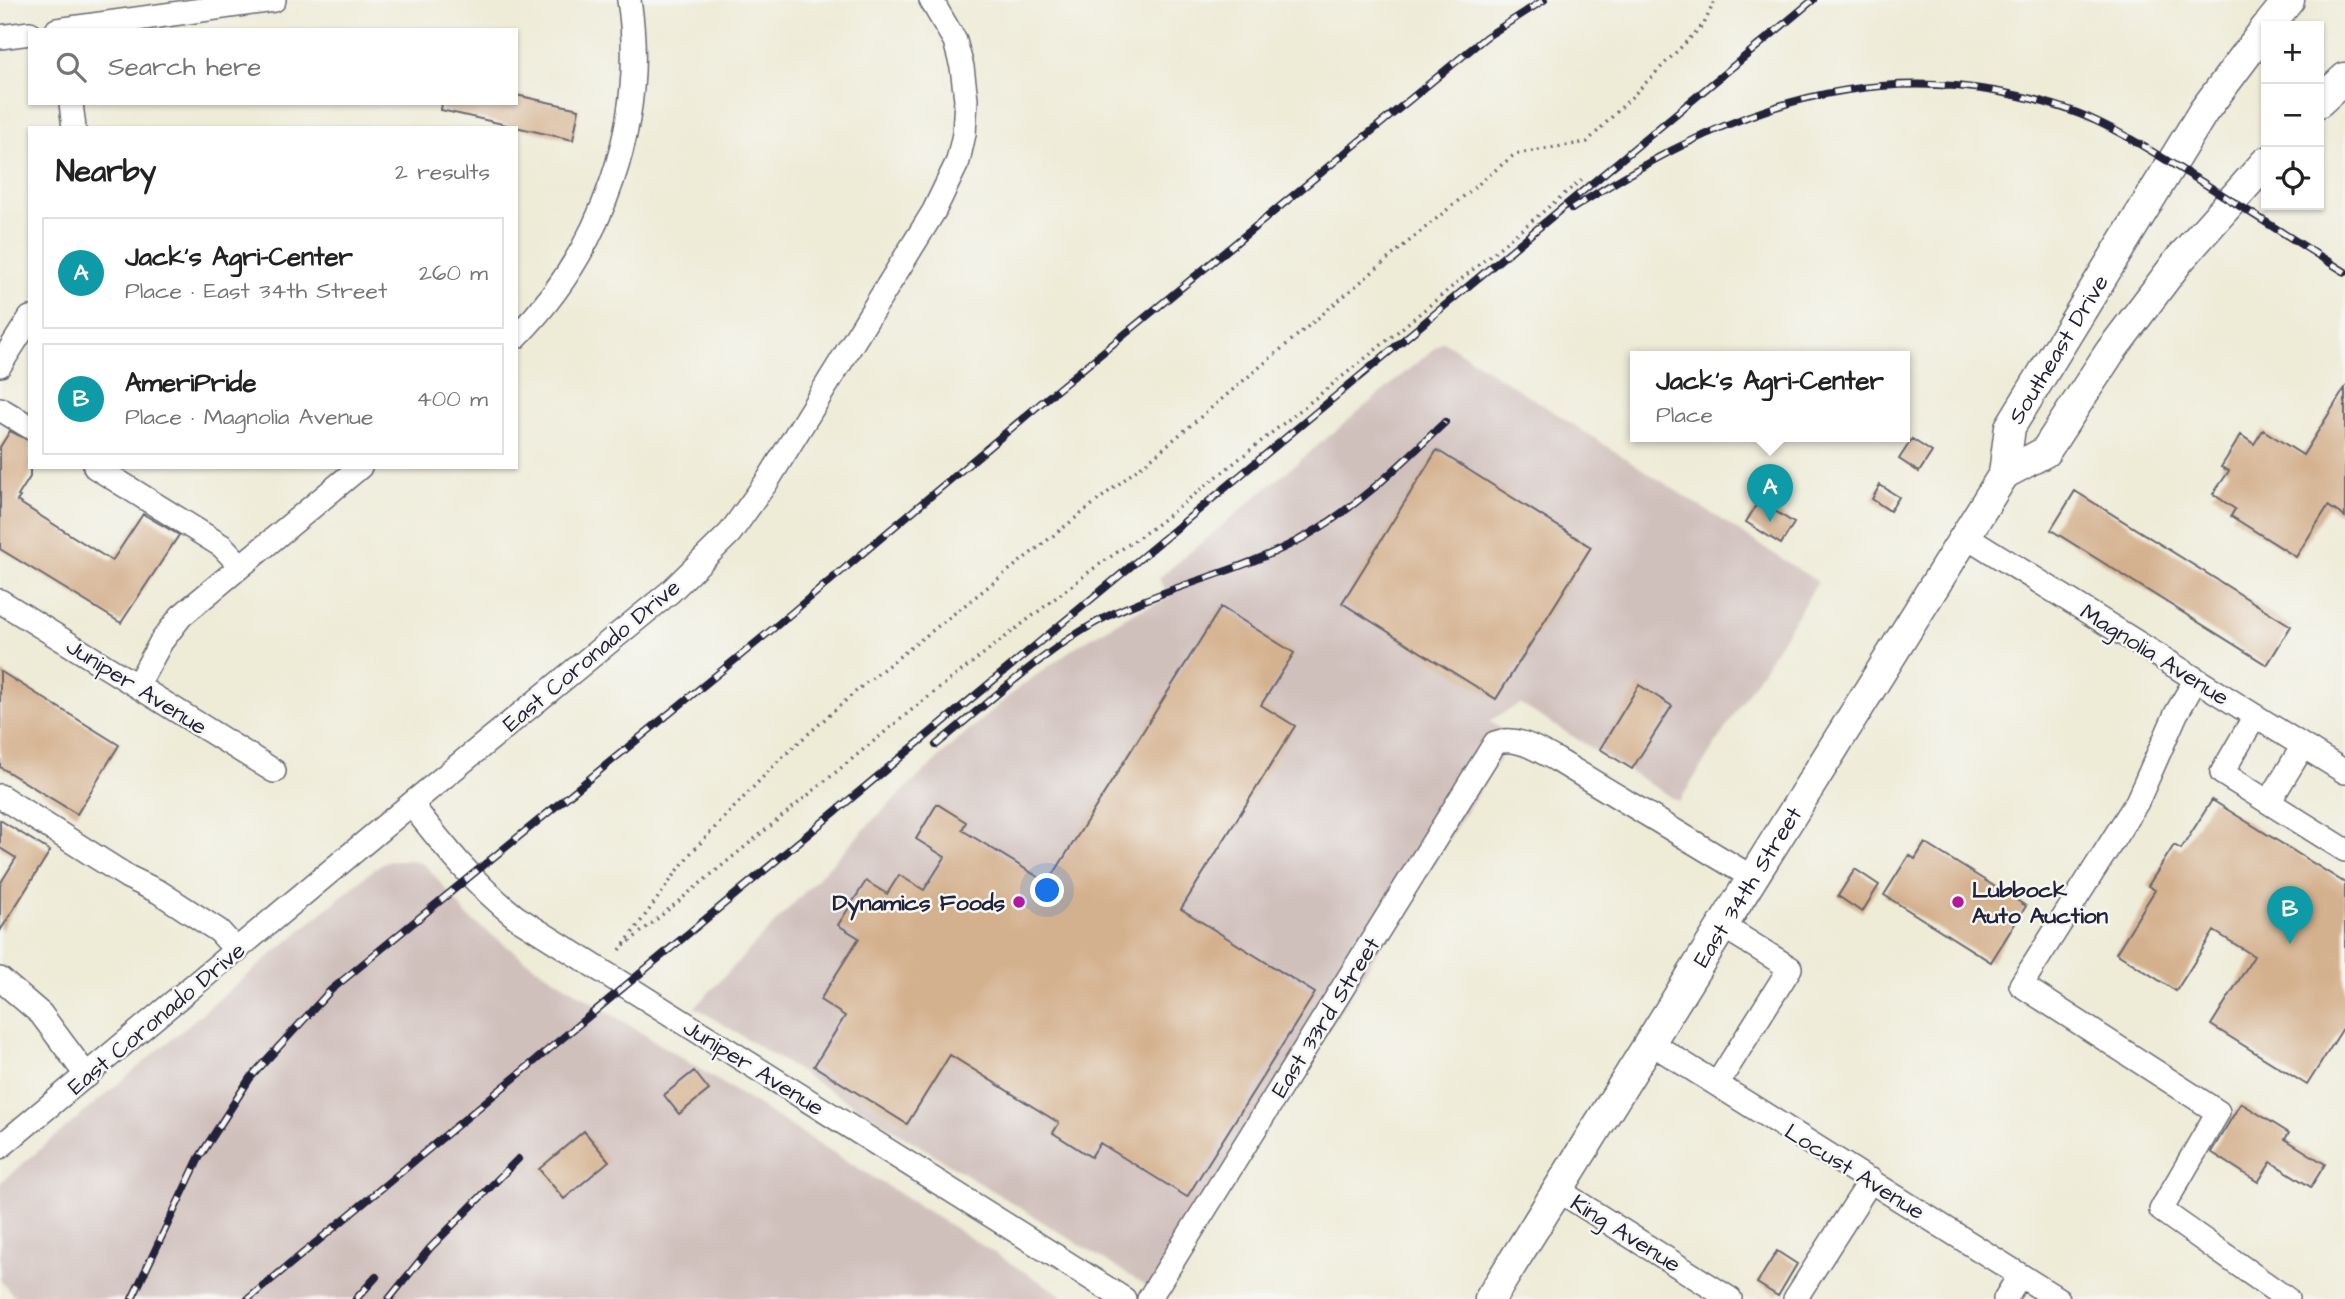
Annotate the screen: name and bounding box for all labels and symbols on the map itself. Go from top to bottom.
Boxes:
street label: Southeast Drive [2001,269,2117,430]
pin: A [1747,464,1793,522]
street label: East Coronado Drive [496,572,687,740]
street label: Magnolia Avenue [2073,596,2235,714]
street label: Juniper Avenue [60,631,213,743]
street label: East 34th Street [1686,800,1810,973]
your location [1030,873,1064,907]
place label: Lubbock Auto Auction [1972,874,2109,932]
pin: B [2267,886,2313,944]
place label: Dynamics Foods [832,887,1005,921]
marker: Dynamics Foods [1011,894,1027,910]
marker: Lubbock Auto Auction [1950,894,1966,910]
street label: East 33rd Street [1264,931,1388,1104]
street label: East Coronado Drive [61,935,252,1103]
street label: Juniper Avenue [677,1012,830,1124]
street label: Locust Avenue [1778,1116,1931,1228]
street label: King Avenue [1564,1187,1687,1281]

